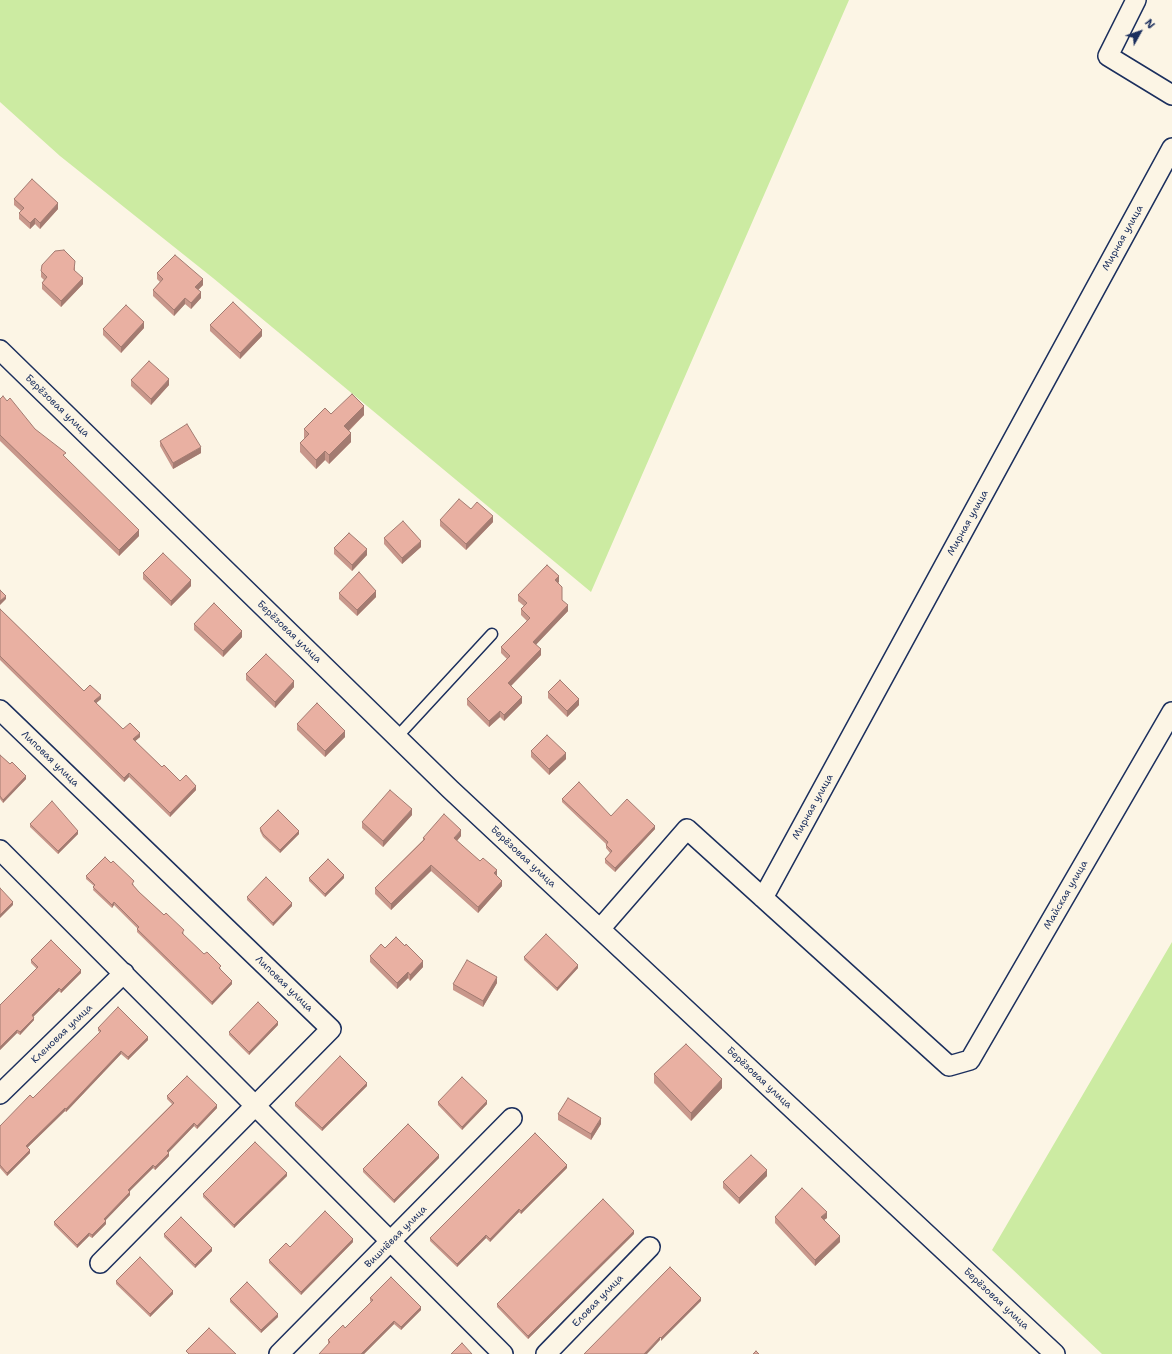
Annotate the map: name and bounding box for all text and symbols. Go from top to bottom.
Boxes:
north arrow [1120,12,1160,52]
text: N [1141,16,1158,32]
street label: Мирная улица [1100,203,1146,273]
street label: Берёзовая улица [22,372,92,440]
street label: Мирная улица [945,488,991,558]
street label: Берёзовая улица [254,598,324,666]
street label: Липовая улица [19,728,81,790]
street label: Мирная улица [790,772,836,842]
street label: Берёзовая улица [488,824,558,890]
street label: Майская улица [1041,858,1091,932]
street label: Липовая улица [253,953,315,1015]
street label: Кленовая улица [29,1002,95,1066]
street label: Берёзовая улица [724,1045,794,1111]
street label: Вишнёвая улица [362,1203,430,1271]
street label: Берёзовая улица [961,1266,1031,1332]
street label: Еловая улица [570,1272,626,1330]

